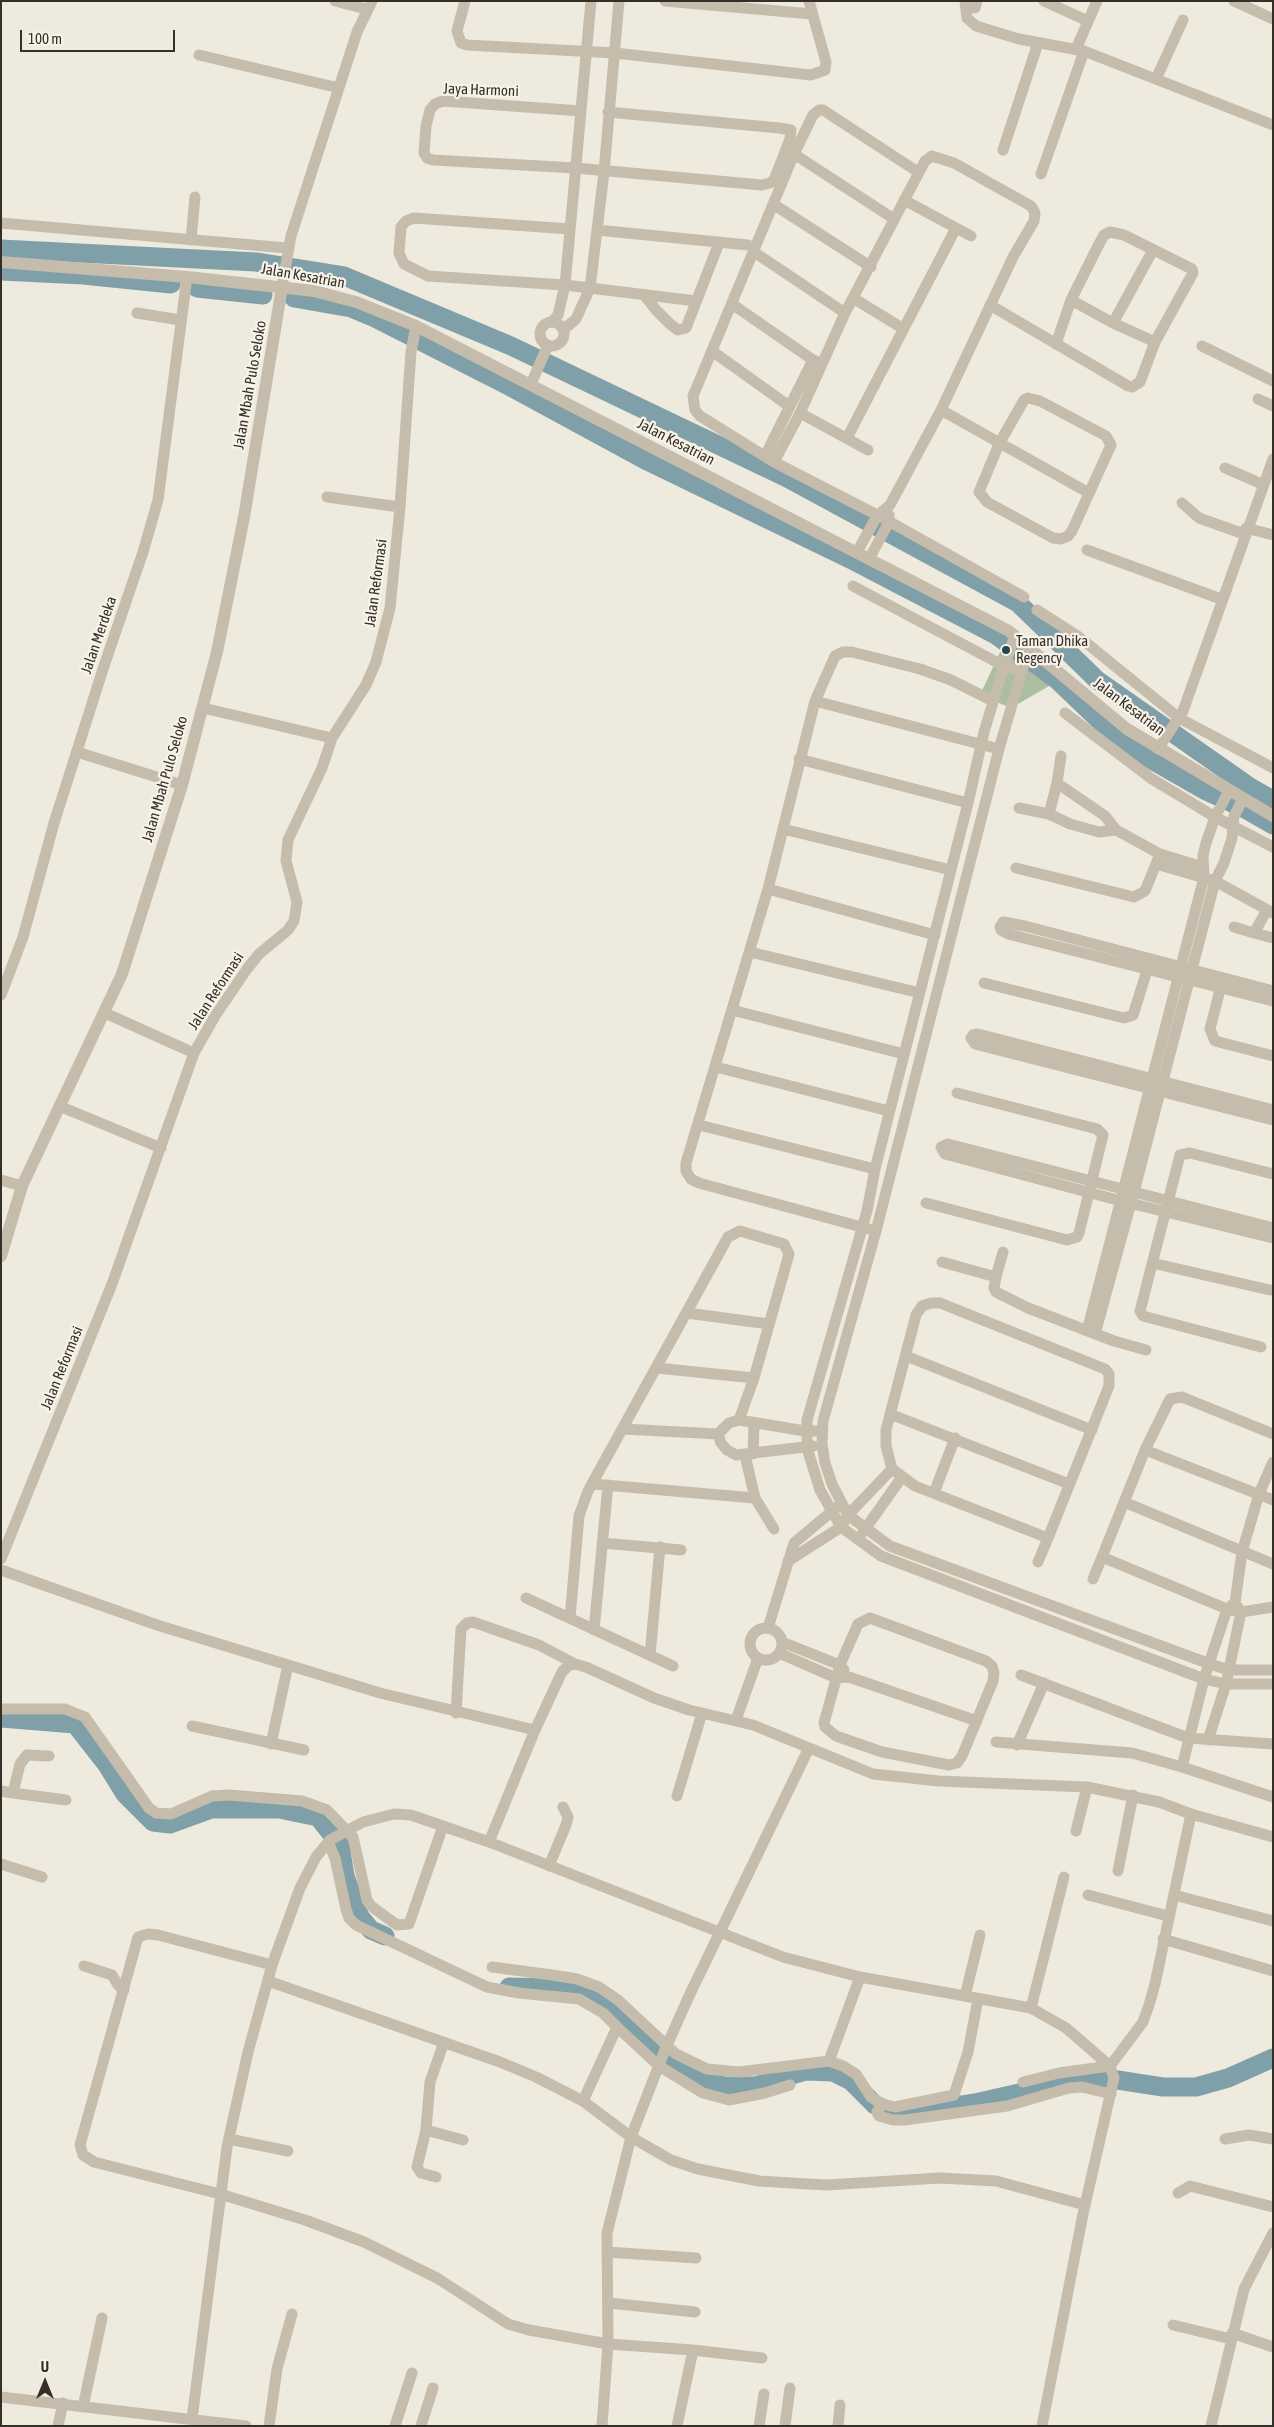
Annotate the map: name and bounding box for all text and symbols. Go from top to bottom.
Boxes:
scale bar [22,20,178,52]
text: 100 m [28,30,62,47]
street label: Jaya Harmoni [443,80,519,100]
street label: Jalan Kesatrian [260,260,346,292]
street label: Jalan Mbah Pulo Seloko [230,319,270,451]
street label: Jalan Kesatrian [634,415,718,469]
street label: Jalan Reformasi [361,538,391,628]
street label: Jalan Merdeka [77,594,121,676]
place label: Taman Dhika Regency [1016,632,1088,667]
marker: Taman Dhika Regency [1000,644,1012,656]
street label: Jalan Kesatrian [1090,674,1168,740]
street label: Jalan Mbah Pulo Seloko [138,714,192,844]
street label: Jalan Reformasi [184,949,248,1033]
street label: Jalan Reformasi [37,1324,87,1412]
north arrow [20,2357,70,2407]
text: U [41,2359,49,2375]

